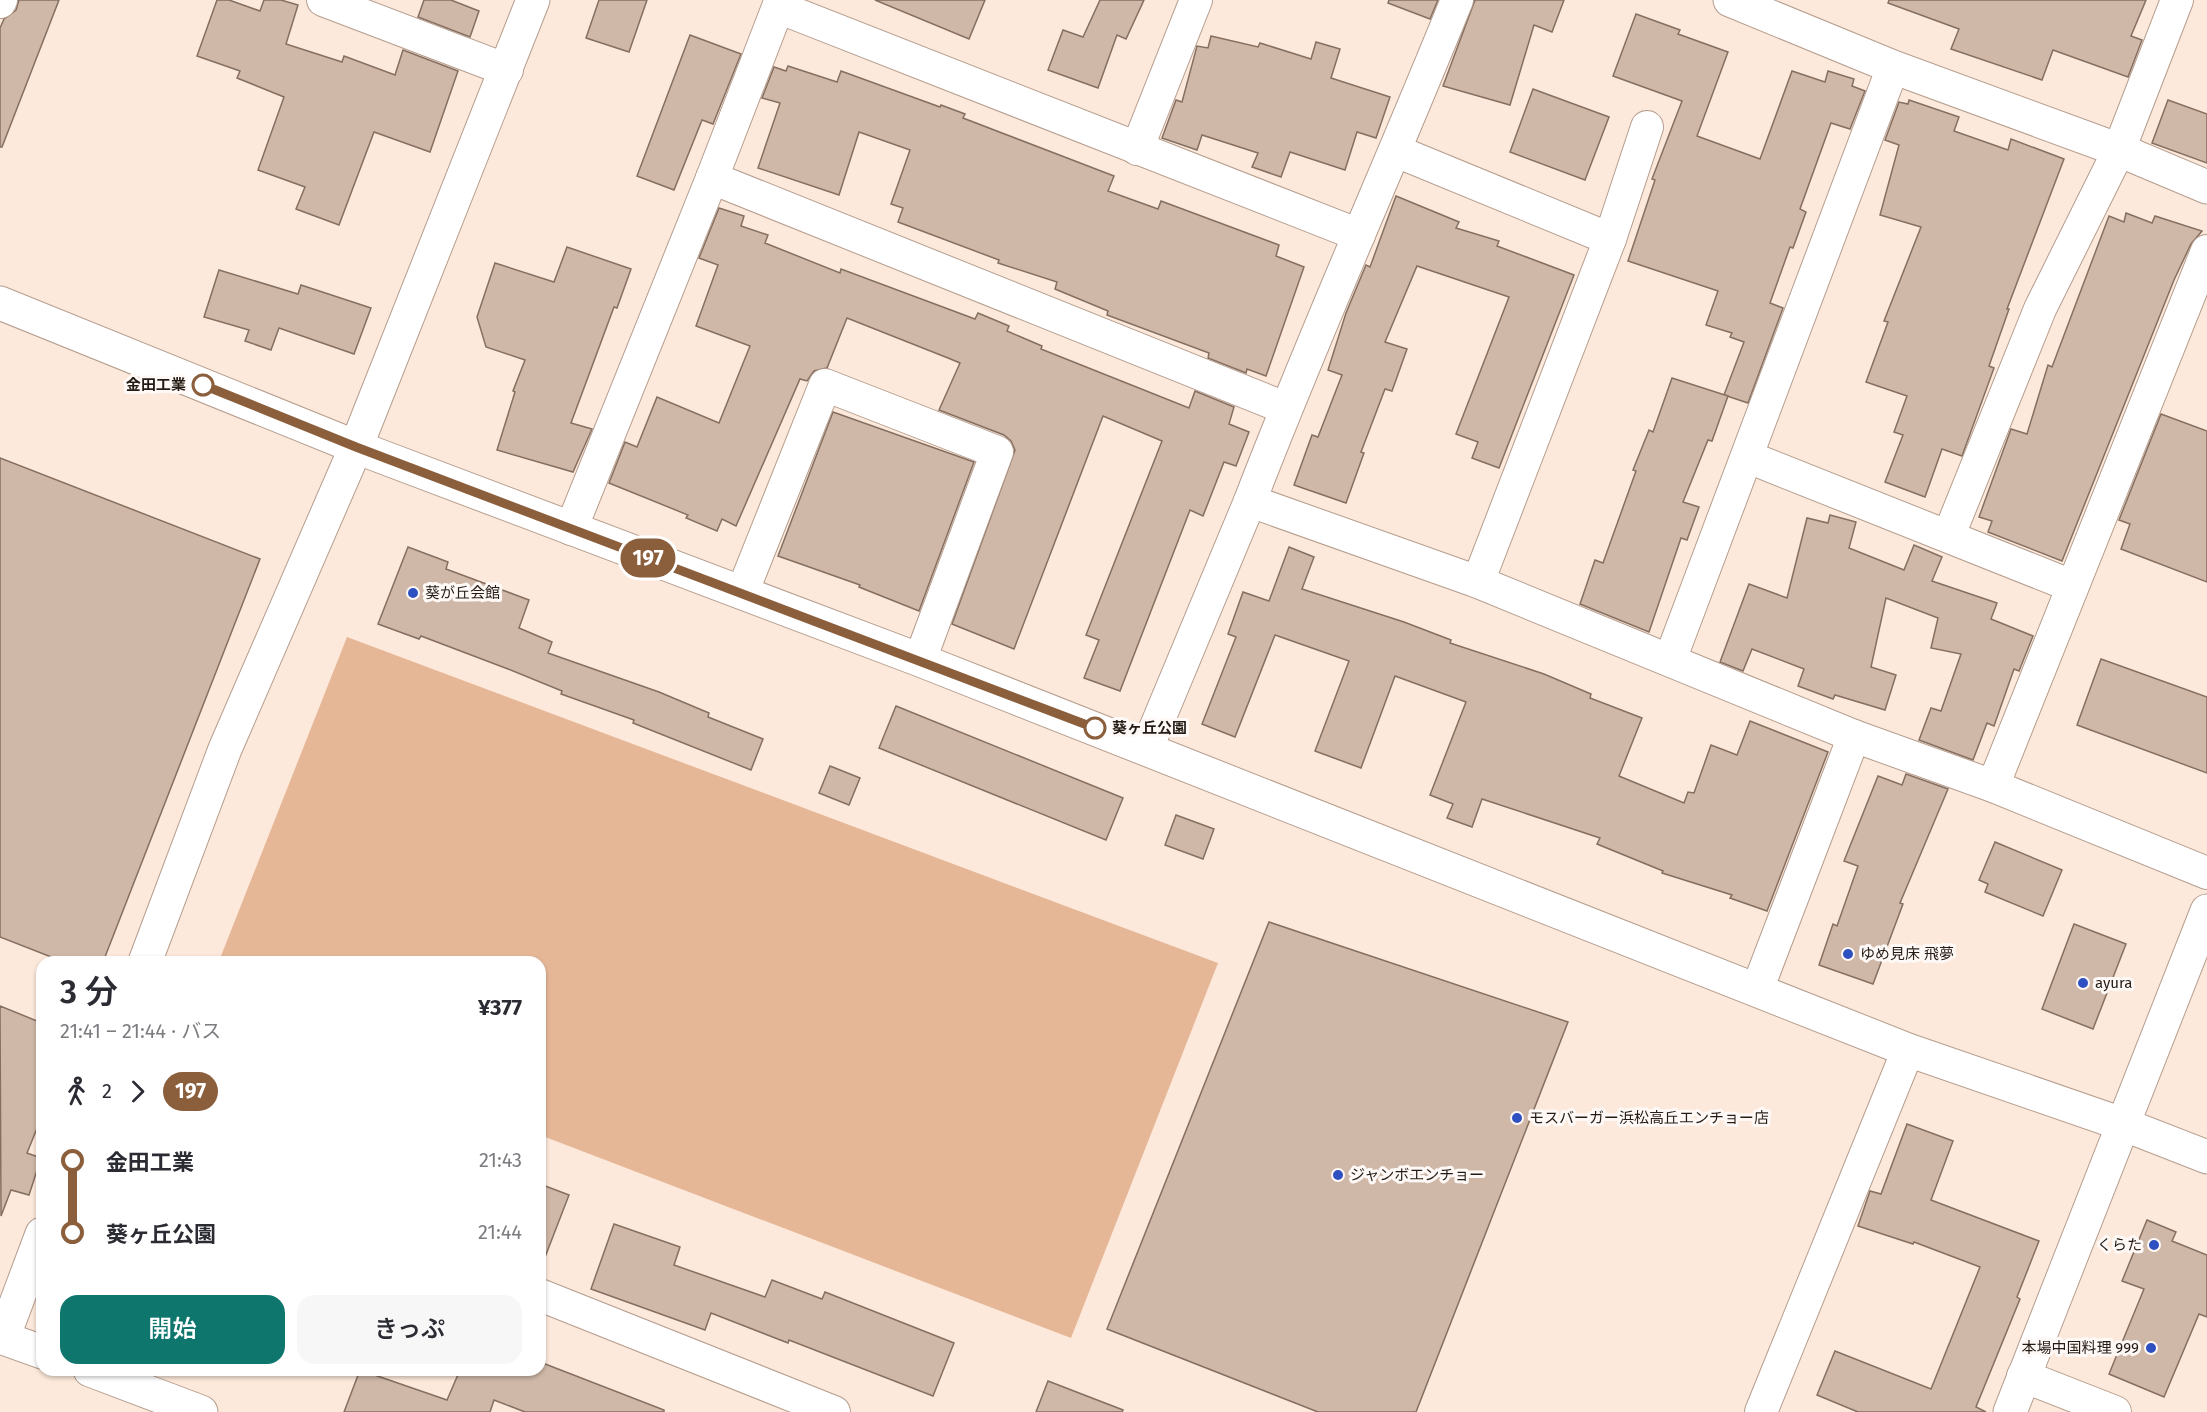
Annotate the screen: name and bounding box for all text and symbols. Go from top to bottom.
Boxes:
marker: 金田工業 [192,374,214,396]
place label: 金田工業 [126,376,186,394]
line badge: 197 [614,538,682,578]
text: 197 [632,545,664,571]
place label: 葵が丘会館 [425,584,500,602]
marker: 葵が丘会館 [406,586,420,600]
marker: 葵ヶ丘公園 [1084,717,1106,739]
place label: 葵ヶ丘公園 [1112,719,1187,737]
place label: ゆめ見床 飛夢 [1860,945,1954,963]
marker: ゆめ見床 飛夢 [1841,947,1855,961]
text: 3 分 [60,972,118,1012]
place label: ayura [2095,974,2132,992]
marker: ayura [2076,976,2090,990]
text: ¥377 [478,994,522,1021]
text: 21:41 – 21:44 · バス [60,1019,221,1043]
icon: walk [60,1075,93,1108]
icon: forward [121,1075,154,1108]
text: 197 [175,1078,206,1104]
text: 2 [102,1079,112,1103]
place label: モスバーガー浜松高丘エンチョー店 [1529,1109,1769,1127]
marker: モスバーガー浜松高丘エンチョー店 [1510,1111,1524,1125]
text: 21:43 [479,1148,522,1172]
text: 金田工業 [106,1149,194,1176]
place label: ジャンボエンチョー [1350,1166,1484,1184]
marker: ジャンボエンチョー [1331,1168,1345,1182]
text: 21:44 [478,1220,522,1244]
text: 葵ヶ丘公園 [106,1221,216,1248]
place label: くらた [2097,1236,2142,1254]
marker: くらた [2147,1238,2161,1252]
button: 開始 [60,1295,285,1364]
button: きっぷ [297,1295,522,1364]
place label: 本場中国料理 999 [2021,1339,2139,1357]
marker: 本場中国料理 999 [2144,1341,2158,1355]

